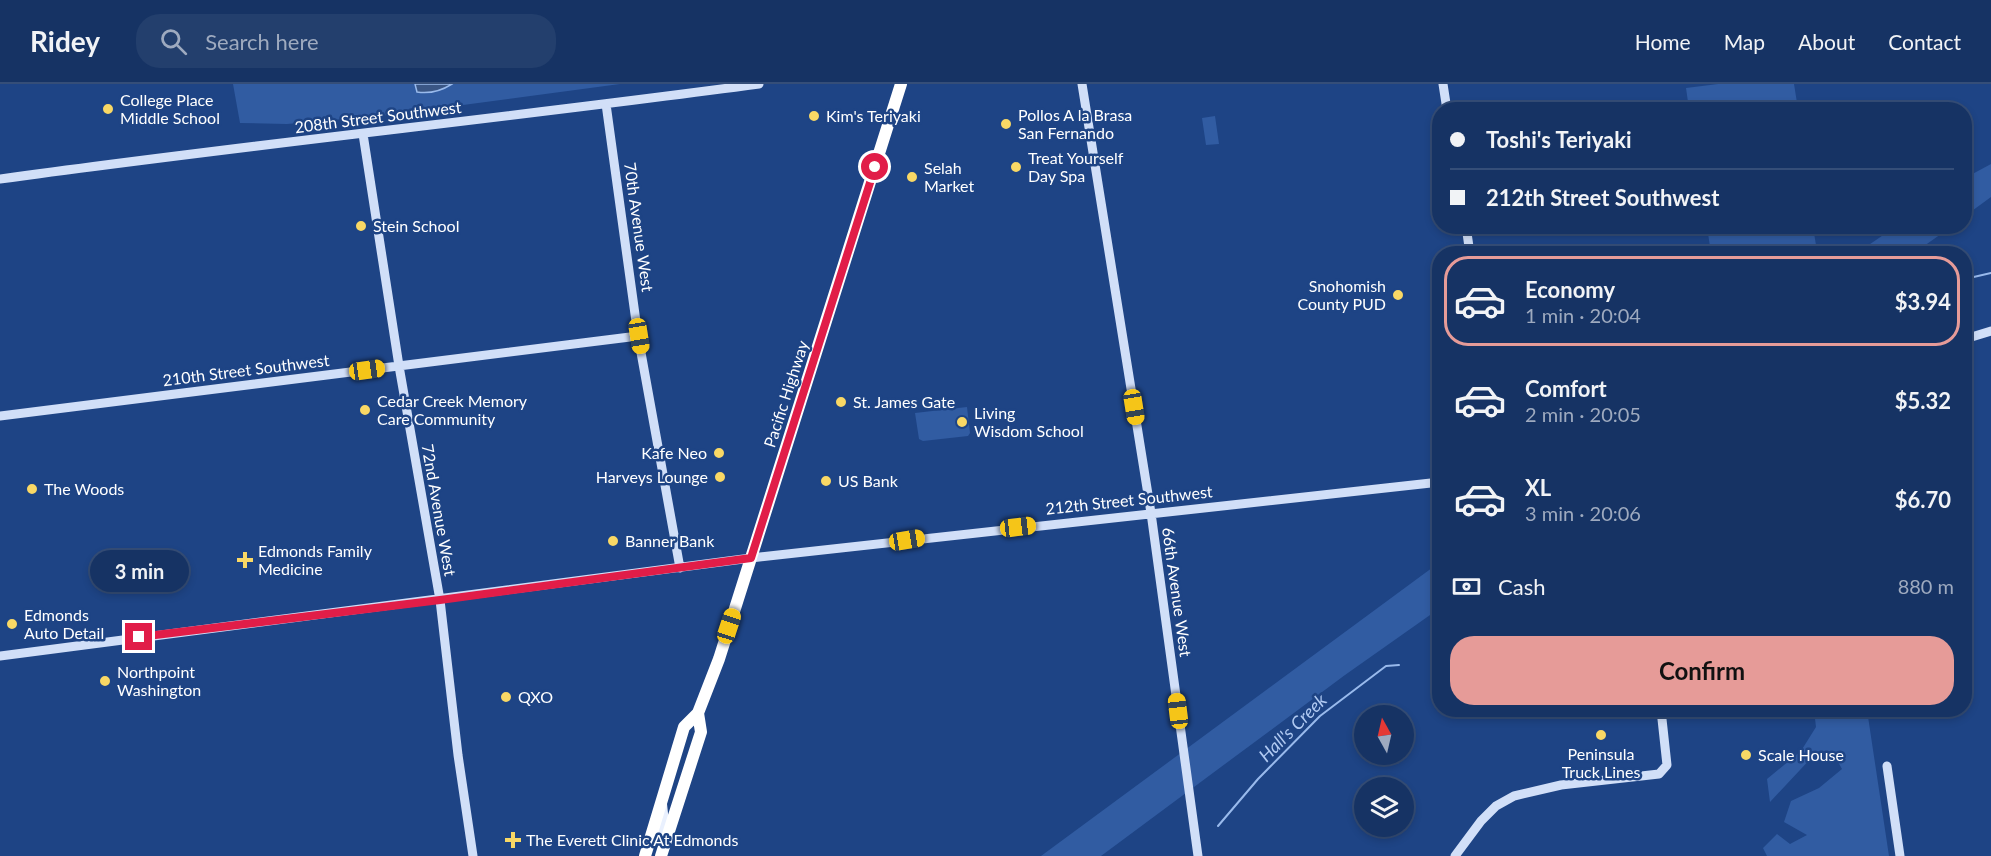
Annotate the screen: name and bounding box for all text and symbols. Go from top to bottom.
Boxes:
search box [136,14,556,68]
text: Ridey [30,24,100,58]
icon: search [157,25,190,58]
text: Search here [205,28,319,55]
text: Home [1635,29,1691,54]
text: Map [1724,29,1765,54]
text: About [1798,29,1855,54]
text: Contact [1888,29,1961,54]
place label: College Place Middle School [120,90,220,127]
street label: 208th Street Southwest [294,97,463,136]
marker: College Place Middle School [101,102,115,116]
place label: Pollos A la Brasa San Fernando [1018,105,1132,142]
place label: Kim's Teriyaki [826,106,921,125]
marker: Kim's Teriyaki [807,109,821,123]
marker: Pollos A la Brasa San Fernando [999,117,1013,131]
text: Toshi's Teriyaki [1486,126,1632,153]
place label: Treat Yourself Day Spa [1028,148,1124,185]
route start [861,153,888,180]
place label: Selah Market [924,158,974,195]
marker: Treat Yourself Day Spa [1009,160,1023,174]
street label: 70th Avenue West [621,161,658,293]
marker: Selah Market [905,170,919,184]
text: 212th Street Southwest [1486,184,1719,211]
place label: Stein School [373,216,459,235]
marker: Stein School [354,219,368,233]
icon: car [1453,274,1507,328]
place label: Snohomish County PUD [1297,276,1386,313]
text: Economy [1525,276,1615,303]
marker: Snohomish County PUD [1391,288,1405,302]
text: $3.94 [1895,288,1951,315]
text: 1 min · 20:04 [1525,303,1641,327]
car [627,317,651,355]
street label: Pacific Highway [759,337,812,450]
street label: 210th Street Southwest [162,350,331,389]
car [348,359,386,381]
icon: car [1453,373,1507,427]
text: Comfort [1525,375,1607,402]
text: $5.32 [1895,387,1951,414]
car [1122,388,1146,426]
place label: Cedar Creek Memory Care Community [377,391,528,428]
place label: St. James Gate [853,392,955,411]
marker: St. James Gate [834,395,848,409]
text: 2 min · 20:05 [1525,402,1641,426]
marker: Cedar Creek Memory Care Community [358,403,372,417]
place label: Living Wisdom School [974,403,1084,440]
marker: Living Wisdom School [955,415,969,429]
street label: 72nd Avenue West [419,442,460,578]
place label: Kafe Neo [641,443,707,462]
marker: Kafe Neo [712,446,726,460]
place label: Harveys Lounge [596,467,708,486]
marker: Harveys Lounge [713,470,727,484]
place label: US Bank [838,471,899,490]
icon: car [1453,472,1507,526]
marker: US Bank [819,474,833,488]
text: XL [1525,474,1551,501]
place label: The Woods [44,479,124,498]
street label: 212th Street Southwest [1045,481,1214,518]
marker: The Woods [25,482,39,496]
text: $6.70 [1895,486,1951,513]
text: 3 min · 20:06 [1525,501,1641,525]
car [999,516,1037,538]
street label: 66th Avenue West [1159,526,1196,658]
car [888,528,926,552]
place label: Banner Bank [625,531,715,550]
marker: Banner Bank [606,534,620,548]
place label: Edmonds Family Medicine [258,541,373,578]
callout: 3 min [90,550,188,592]
marker: Edmonds Family Medicine [236,551,254,569]
text: 3 min [115,559,164,583]
icon: cash [1450,570,1483,603]
text: Cash [1498,573,1545,600]
text: 880 m [1898,574,1954,598]
place label: Edmonds Auto Detail [24,605,104,642]
car [715,606,743,646]
marker: Edmonds Auto Detail [5,617,19,631]
route end [125,623,152,650]
button: Confirm [1450,636,1954,705]
place label: Northpoint Washington [117,662,201,699]
marker: Northpoint Washington [98,674,112,688]
place label: QXO [518,687,553,706]
water label: Hall's Creek [1254,688,1331,766]
marker: QXO [499,690,513,704]
car [1167,692,1189,730]
north arrow [1354,705,1414,765]
map controls [1354,705,1414,837]
marker: Peninsula Truck Lines [1594,728,1608,742]
place label: Peninsula Truck Lines [1562,744,1640,781]
place label: Scale House [1758,745,1844,764]
marker: Scale House [1739,748,1753,762]
button: layers [1354,777,1414,837]
place label: The Everett Clinic At Edmonds [526,830,738,849]
marker: The Everett Clinic At Edmonds [504,831,522,849]

